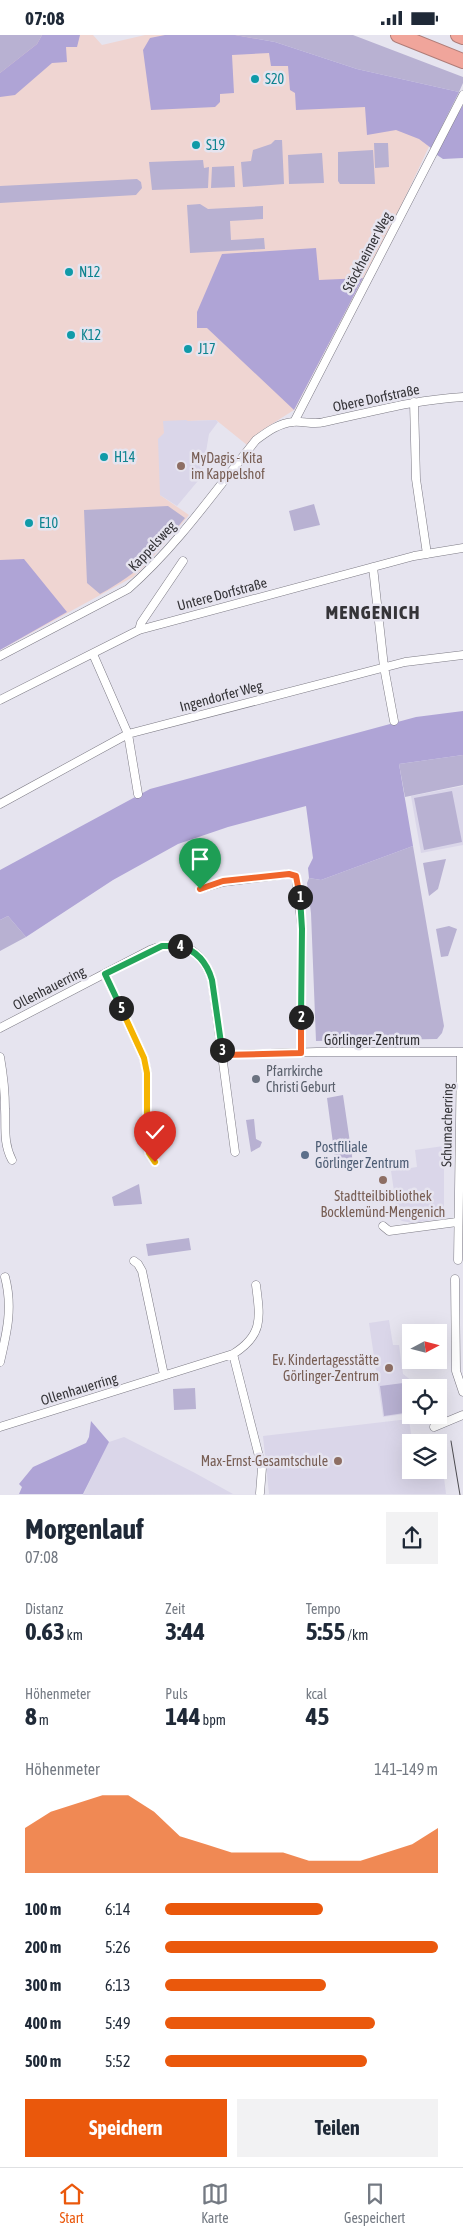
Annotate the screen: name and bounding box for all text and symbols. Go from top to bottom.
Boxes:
text: 07:08 [25,7,64,29]
place label: S20 [265,71,284,87]
marker: S20 [249,73,261,85]
place label: S19 [206,137,225,153]
marker: S19 [190,139,202,151]
street label: Stöckheimer Weg [339,209,395,295]
place label: N12 [79,264,100,280]
marker: N12 [63,266,75,278]
place label: K12 [81,327,101,343]
marker: K12 [65,329,77,341]
place label: J17 [198,341,216,357]
marker: J17 [182,343,194,355]
street label: Obere Dorfstraße [331,381,421,415]
place label: H14 [114,449,136,465]
place label: MyDagis - Kita im Kappelshof [191,450,265,482]
marker: H14 [98,451,110,463]
marker: MyDagis - Kita im Kappelshof [175,460,187,472]
place label: E10 [39,515,59,531]
marker: E10 [23,517,35,529]
street label: Kappelsweg [125,518,179,574]
street label: Untere Dorfstraße [175,574,269,614]
district label: MENGENICH [326,601,420,623]
street label: Ingendorfer Weg [178,677,264,715]
pin [179,838,221,889]
icon: arrive [186,845,214,873]
pin: 1 [288,885,312,909]
text: 1 [297,889,304,905]
pin: 4 [168,933,192,959]
text: 4 [177,938,184,954]
street label: Ollenhauerring [10,963,88,1013]
pin: 5 [108,995,134,1021]
text: 5 [118,1000,125,1016]
pin: 2 [288,1005,314,1029]
text: 2 [298,1009,305,1025]
street label: Görlinger-Zentrum [324,1032,420,1048]
pin: 3 [210,1037,234,1063]
text: 3 [219,1042,226,1058]
place label: Pfarrkirche Christi Geburt [266,1063,336,1095]
marker: Pfarrkirche Christi Geburt [250,1073,262,1085]
street label: Schumacherring [438,1083,456,1167]
pin [134,1111,176,1162]
icon: check [141,1118,169,1146]
place label: Postfiliale Görlinger Zentrum [315,1139,409,1171]
marker: Postfiliale Görlinger Zentrum [299,1149,311,1161]
marker: Stadtteilbibliothek Bocklemünd-Mengenich [377,1174,389,1186]
place label: Stadtteilbibliothek Bocklemünd-Mengenich [321,1188,445,1220]
north arrow [402,1324,448,1369]
map controls [402,1324,447,1479]
place label: Ev. Kindertagesstätte Görlinger-Zentrum [272,1352,379,1384]
marker: Ev. Kindertagesstätte Görlinger-Zentrum [383,1362,395,1374]
street label: Ollenhauerring [39,1370,119,1408]
button: locate [402,1379,447,1424]
button: layers [402,1434,447,1479]
place label: Max-Ernst-Gesamtschule [201,1453,328,1469]
marker: Max-Ernst-Gesamtschule [332,1455,344,1467]
button: share [386,1512,438,1564]
text: Morgenlauf [25,1513,144,1545]
text: 07:08 [25,1548,58,1566]
text: Distanz [25,1601,63,1617]
text: Zeit [165,1601,185,1617]
text: Tempo [306,1601,341,1617]
text: 0.63 [25,1617,65,1645]
text: 3:44 [165,1617,205,1645]
text: 5:55 [306,1617,345,1645]
text: km [65,1627,83,1643]
text: /km [345,1627,368,1643]
text: Höhenmeter [25,1686,90,1702]
text: Puls [165,1686,188,1702]
text: kcal [306,1686,327,1702]
text: 8 [25,1702,37,1730]
text: 144 [165,1702,201,1730]
text: 45 [306,1702,329,1730]
text: m [37,1712,49,1728]
text: bpm [201,1712,226,1728]
text: Höhenmeter [25,1760,100,1778]
text: 141–149 m [374,1760,438,1778]
text: 100 m [25,1900,61,1918]
text: 6:14 [105,1900,130,1918]
text: 200 m [25,1938,61,1956]
text: 5:26 [105,1938,130,1956]
text: 300 m [25,1976,61,1994]
text: 6:13 [105,1976,130,1994]
text: 400 m [25,2014,61,2032]
text: 5:49 [105,2014,130,2032]
text: 500 m [25,2052,61,2070]
text: 5:52 [105,2052,130,2070]
button: Speichern [25,2099,227,2157]
button: Teilen [237,2099,438,2157]
tab: Start [58,2180,86,2226]
tab: Karte [201,2180,229,2226]
tab: Gespeichert [344,2180,405,2226]

